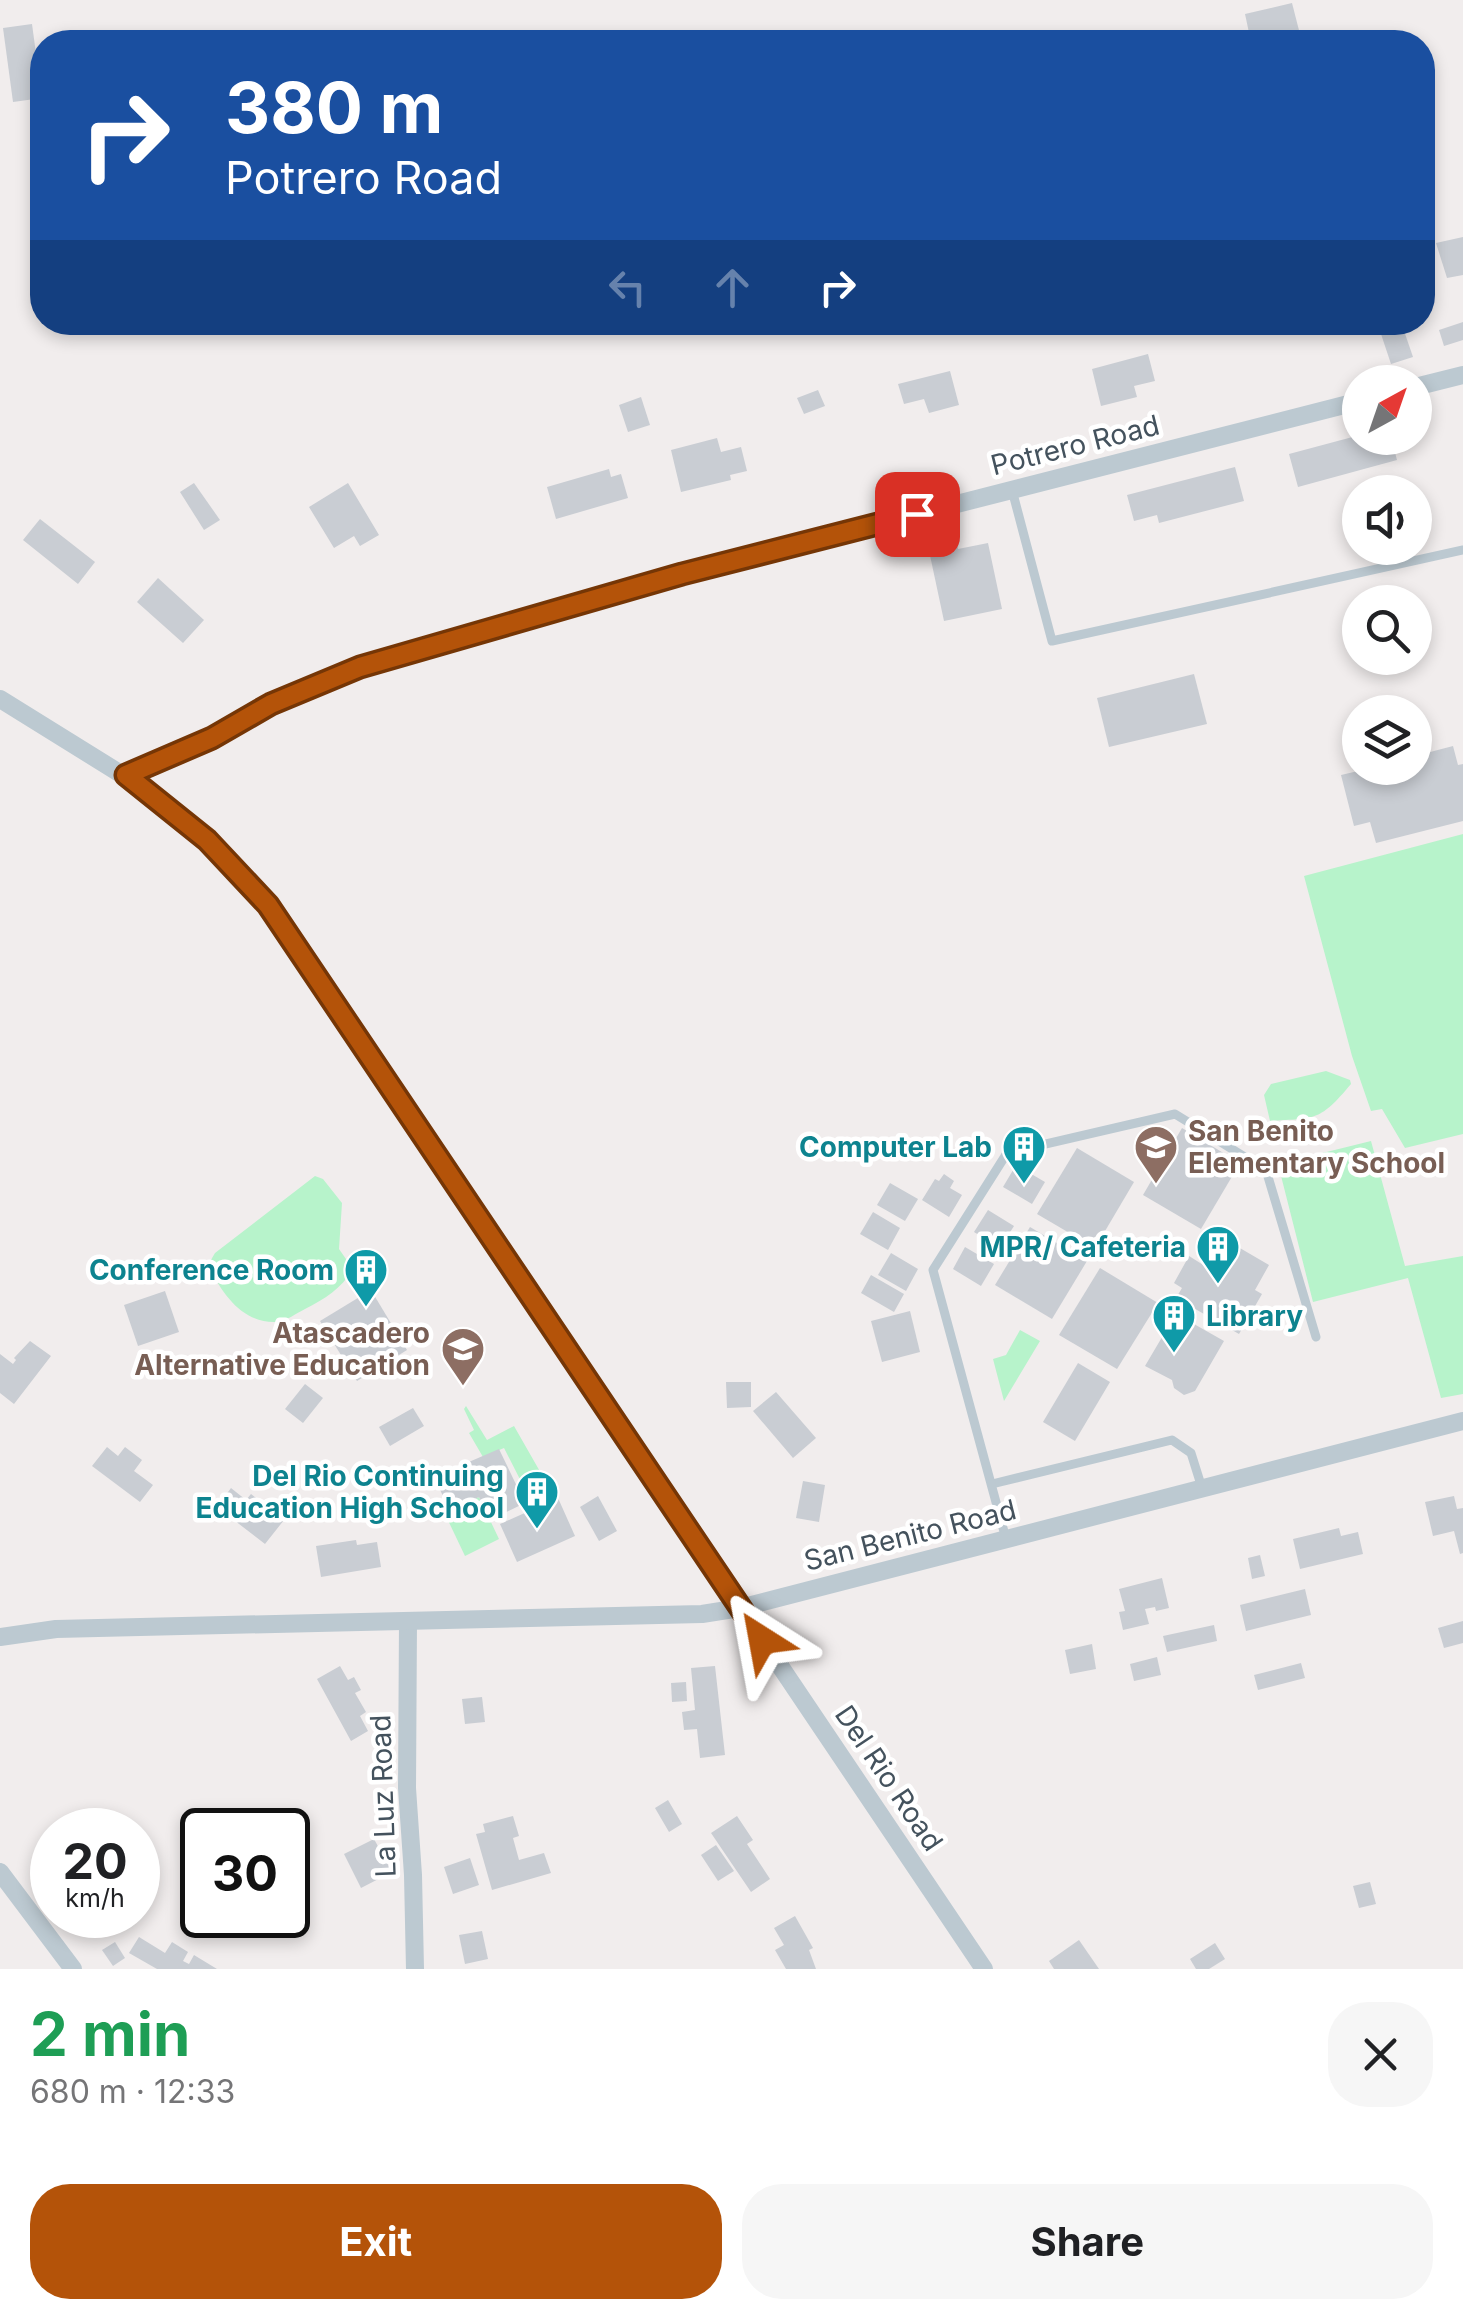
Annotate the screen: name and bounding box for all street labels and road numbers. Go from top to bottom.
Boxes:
street label: Potrero Road [987,408,1163,482]
street label: San Benito Road [801,1492,1019,1578]
street label: Del Rio Road [828,1699,950,1857]
street label: La Luz Road [363,1714,403,1878]

